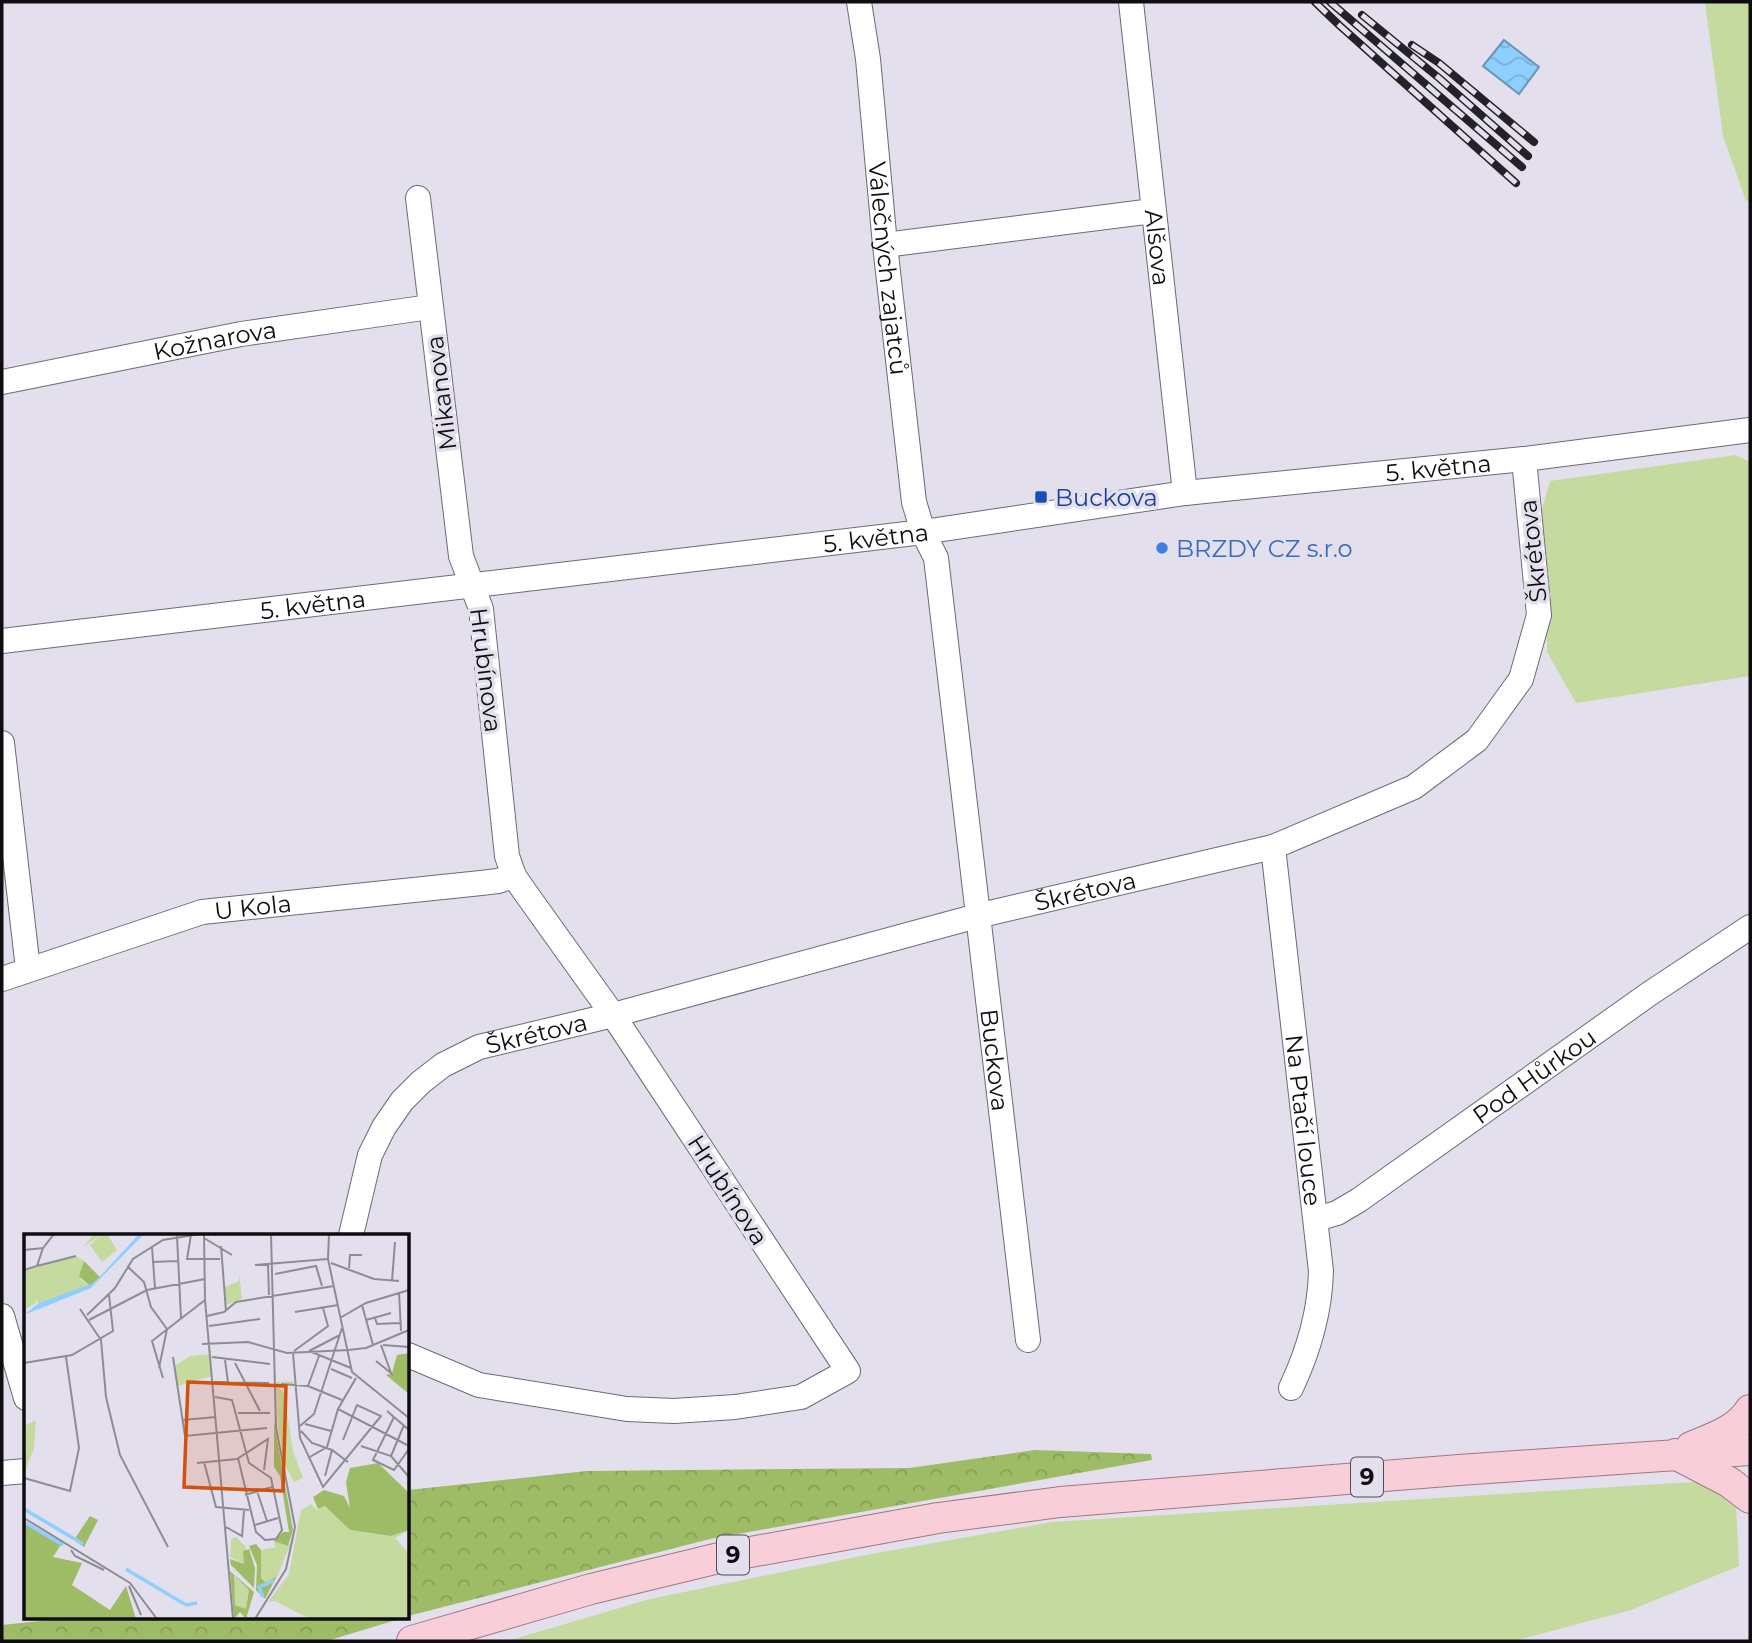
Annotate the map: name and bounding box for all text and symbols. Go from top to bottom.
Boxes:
street label: Válečných zajatců [863,160,914,377]
street label: Alšova [1139,208,1177,287]
street label: Kožnarova [151,315,278,366]
street label: Mikanova [420,334,462,452]
street label: 5. května [1384,448,1493,487]
place label: Buckova [1055,483,1158,512]
marker: Buckova [1033,489,1049,505]
street label: Škrétova [1513,498,1553,604]
street label: 5. května [822,517,930,558]
place label: BRZDY CZ s.r.o [1176,534,1353,563]
marker: BRZDY CZ s.r.o [1154,540,1170,556]
street label: 5. května [258,584,367,625]
street label: Hrubínova [464,606,508,734]
street label: Škrétova [1031,865,1139,917]
street label: U Kola [213,888,293,925]
street label: Škrétova [483,1007,590,1059]
street label: Buckova [975,1007,1015,1113]
street label: Pod Hůrkou [1467,1022,1601,1129]
street label: Na Ptačí louce [1280,1033,1328,1208]
street label: Hrubínova [682,1129,774,1251]
inset map [24,1234,410,1618]
road number: 9 [1351,1458,1383,1496]
road number: 9 [717,1536,749,1574]

